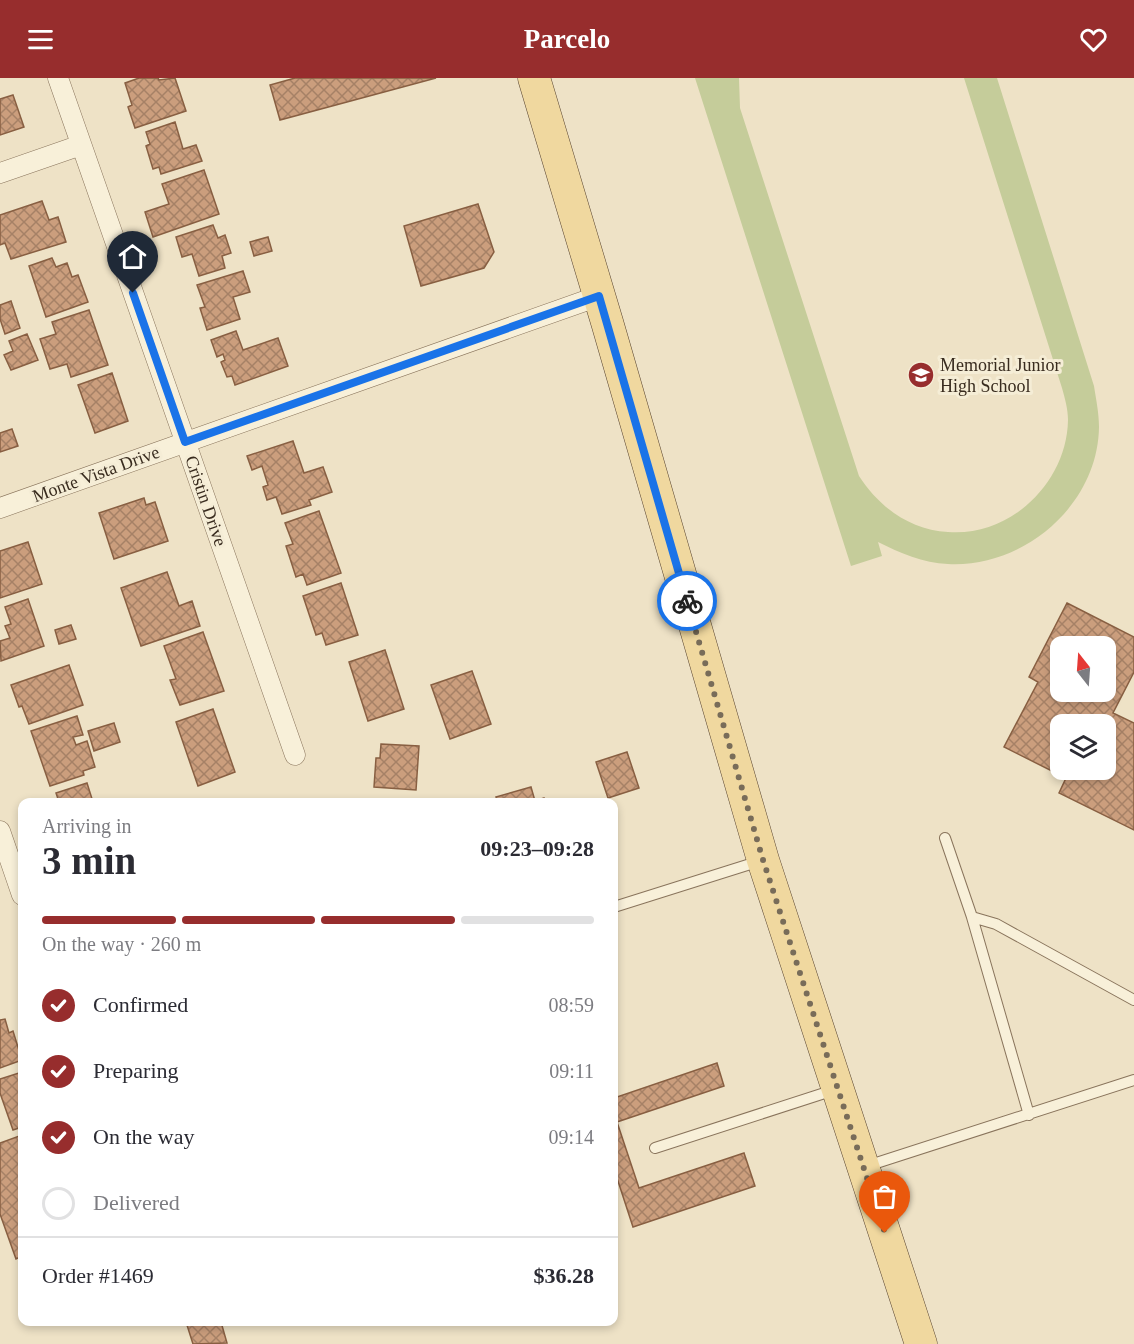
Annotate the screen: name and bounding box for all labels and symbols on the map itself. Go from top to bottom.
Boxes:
pin [107,231,158,293]
place label: Memorial Junior High School [940,355,1060,396]
school or university icon: Memorial Junior High School [906,360,936,390]
street label: Monte Vista Drive [30,442,162,506]
street label: Cristin Drive [181,453,231,549]
courier [657,571,717,631]
north arrow [1050,636,1116,702]
pin [859,1171,910,1233]

